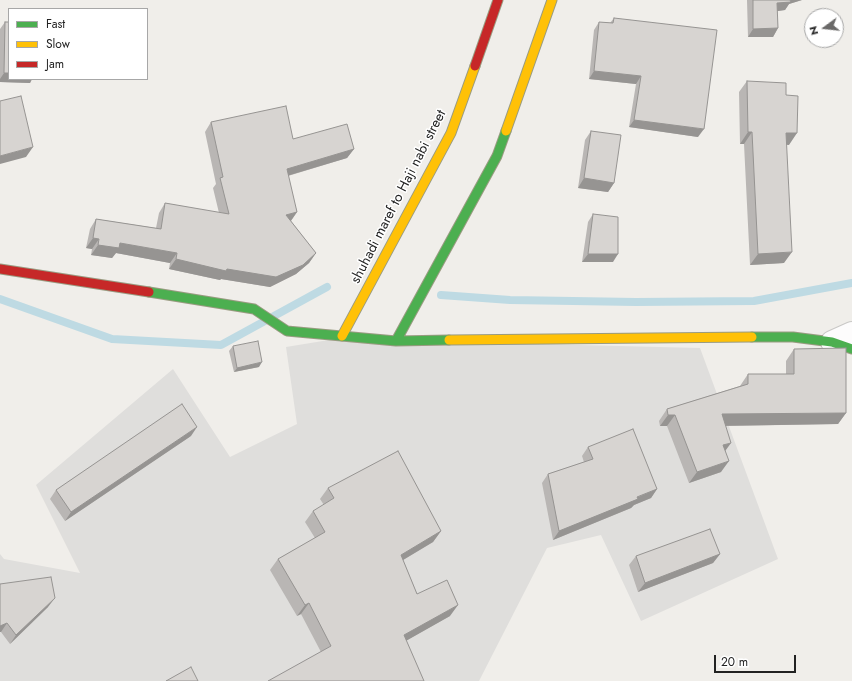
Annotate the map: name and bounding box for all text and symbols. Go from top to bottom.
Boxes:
legend [8,8,148,80]
north arrow [804,8,844,48]
text: Fast [46,15,65,33]
text: N [805,25,822,37]
text: Slow [46,35,70,53]
text: Jam [46,55,64,73]
street label: shuhadi maref to Haji nabi street [348,107,450,287]
scale bar [716,647,798,673]
text: 20 m [721,653,748,671]

